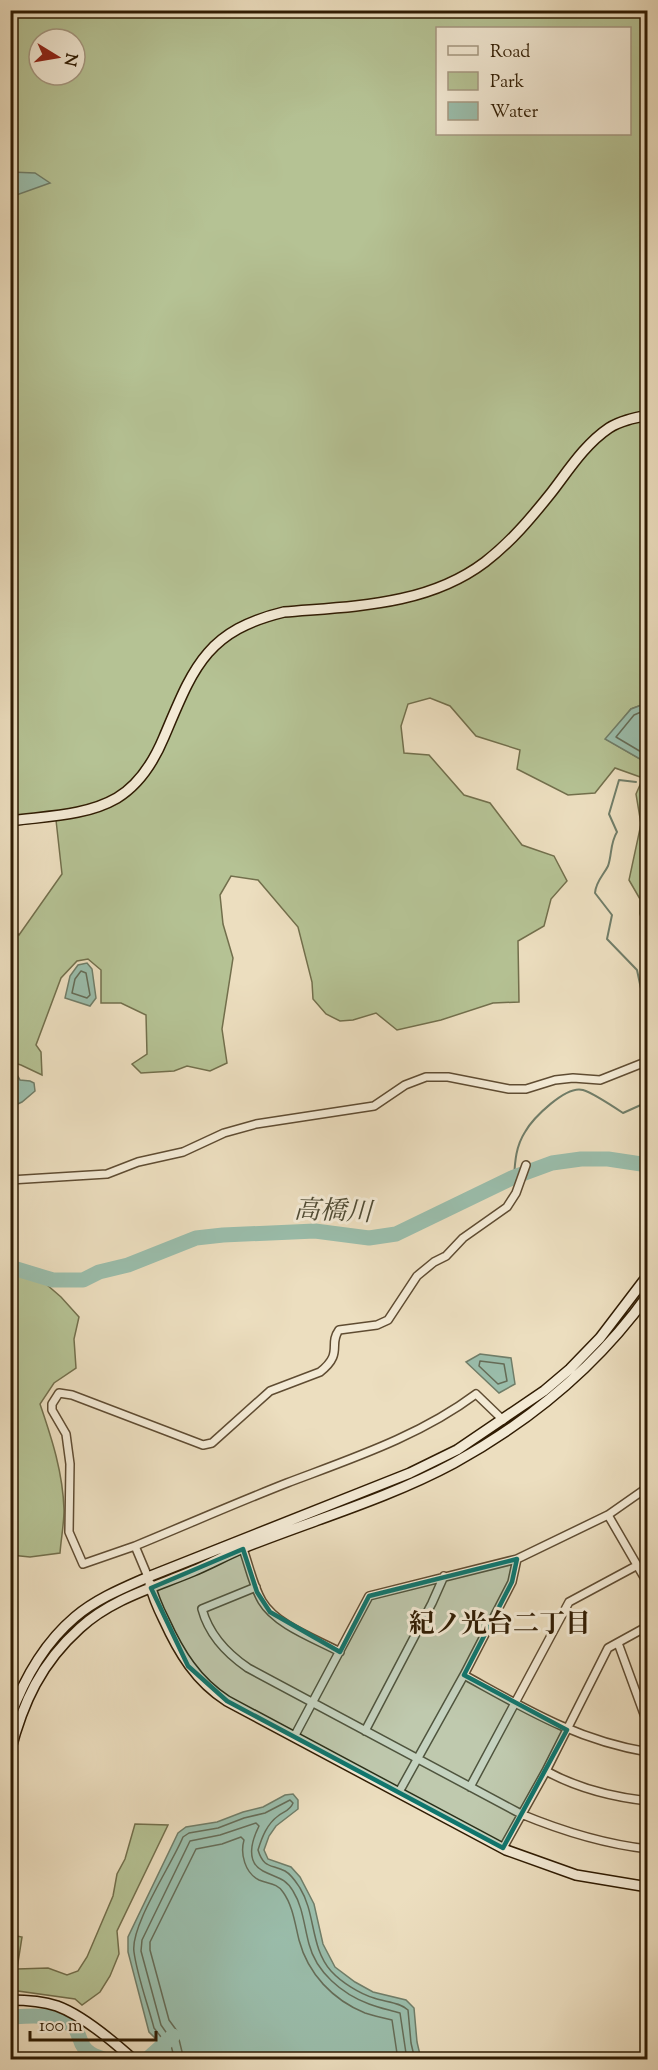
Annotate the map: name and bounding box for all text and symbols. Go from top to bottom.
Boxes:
north arrow [27,27,87,87]
legend [436,27,631,135]
text: Road [490,40,530,66]
text: N [57,51,82,68]
text: Park [490,70,525,96]
text: Water [490,100,539,126]
water label: 高橋川 [293,1193,376,1232]
district label: 紀ノ光台二丁目 [409,1607,591,1644]
scale bar [30,2004,156,2042]
text: 100 m [39,2014,83,2040]

